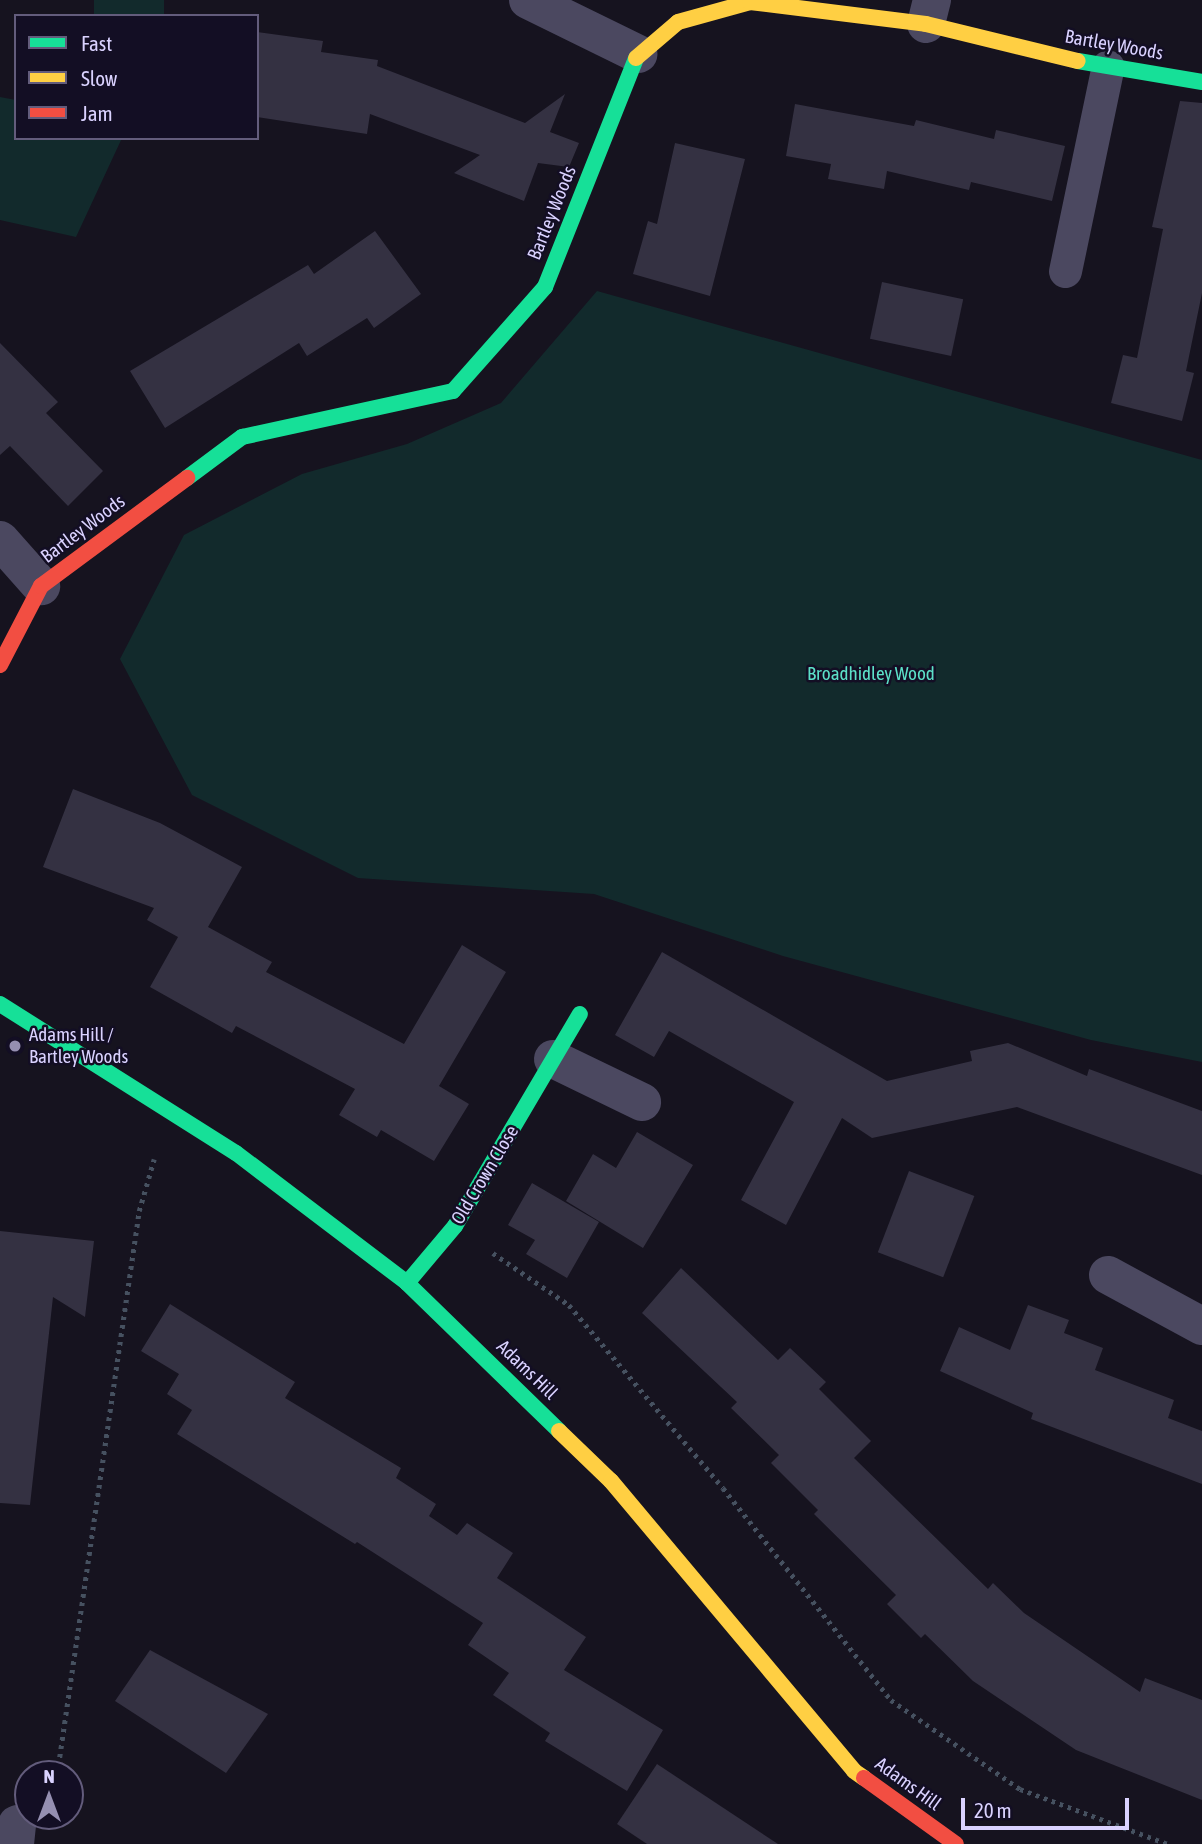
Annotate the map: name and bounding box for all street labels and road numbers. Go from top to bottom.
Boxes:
street label: Bartley Woods [1063,25,1165,65]
street label: Bartley Woods [523,163,581,263]
street label: Bartley Woods [37,490,129,568]
street label: Old Crown Close [447,1121,523,1229]
street label: Adams Hill [492,1336,562,1404]
street label: Adams Hill [871,1753,945,1815]

